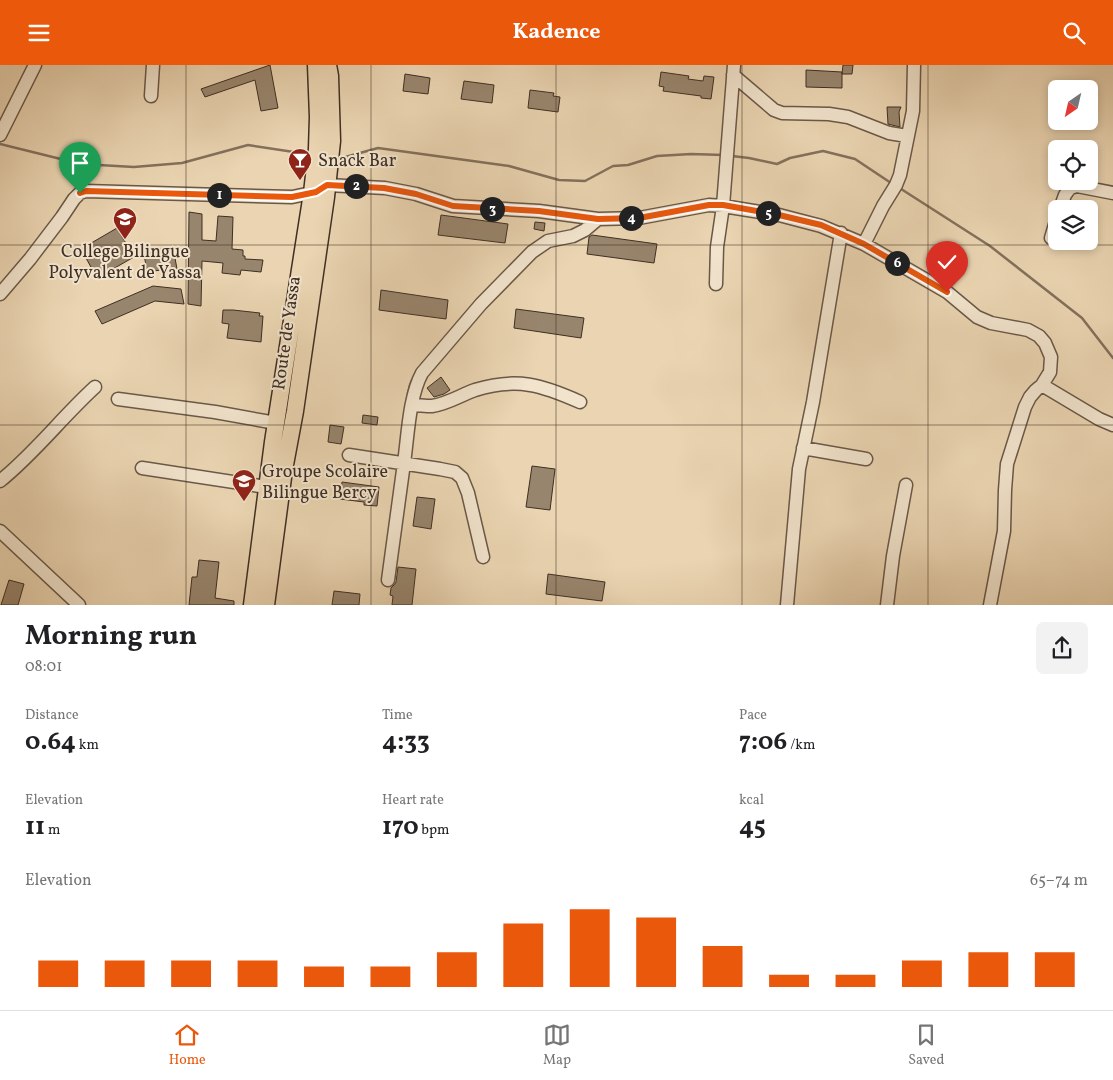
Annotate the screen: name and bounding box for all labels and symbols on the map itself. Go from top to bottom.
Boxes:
north arrow [1048,80,1098,130]
pin [59,142,101,193]
bar icon: Snack Bar [287,147,313,181]
place label: Snack Bar [318,149,397,174]
pin: 2 [344,173,368,199]
pin: 1 [206,183,232,207]
pin: 3 [480,197,504,221]
pin: 5 [756,201,780,225]
pin: 4 [618,205,644,231]
school or university icon: College Bilingue Polyvalent de Yassa [112,206,138,240]
place label: College Bilingue Polyvalent de Yassa [49,240,201,286]
pin [926,241,968,292]
pin: 6 [884,251,910,275]
street label: Route de Yassa [267,274,308,392]
place label: Groupe Scolaire Bilingue Bercy [262,460,388,506]
school or university icon: Groupe Scolaire Bilingue Bercy [231,468,257,502]

